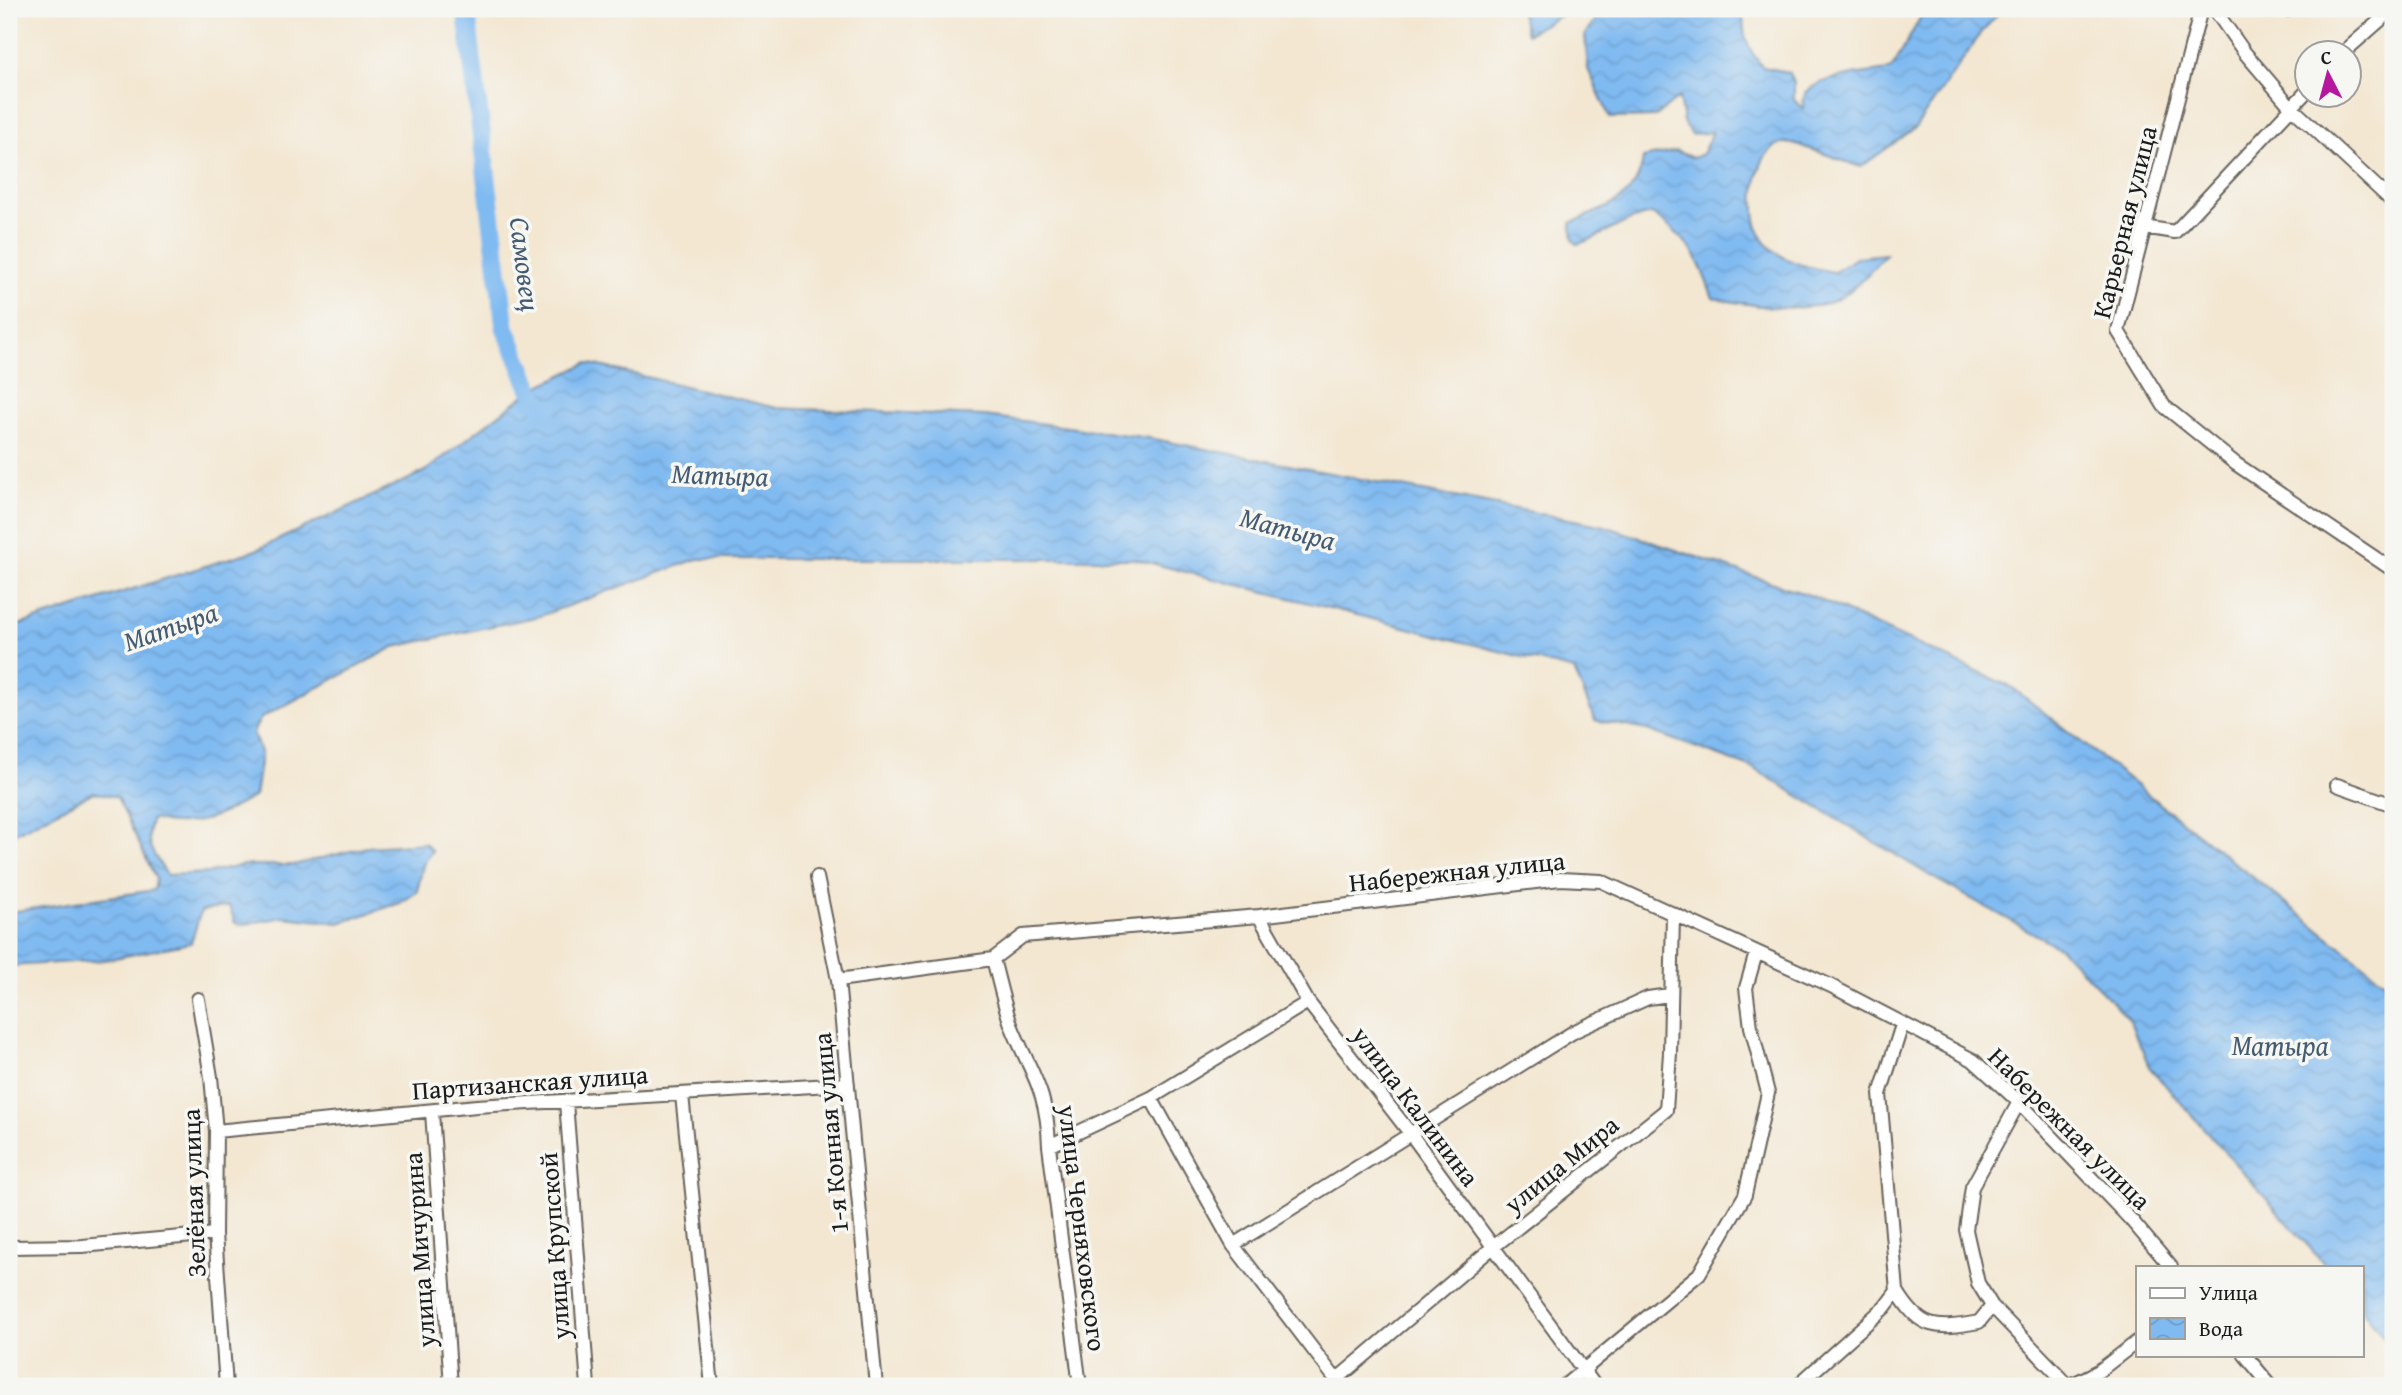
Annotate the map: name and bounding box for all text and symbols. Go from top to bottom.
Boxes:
north arrow [2294,38,2364,108]
text: С [2319,43,2333,72]
street label: Карьерная улица [2081,121,2167,322]
water label: Самовец [500,215,552,313]
water label: Матыра [671,452,769,496]
water label: Матыра [1236,496,1340,560]
water label: Матыра [117,591,223,661]
street label: Набережная улица [1347,840,1568,902]
street label: улица Калинина [1342,1017,1490,1195]
water label: Матыра [2231,1024,2329,1065]
street label: 1-я Конная улица [802,1030,858,1235]
street label: Набережная улица [1980,1038,2161,1219]
street label: Партизанская улица [411,1054,650,1110]
street label: улица Черняховского [1048,1101,1117,1354]
street label: улица Мира [1494,1105,1627,1223]
street label: Зелёная улица [171,1107,215,1278]
street label: улица Мичурина [393,1150,445,1350]
street label: улица Крупской [528,1151,580,1342]
legend [2136,1266,2364,1356]
text: Улица [2199,1277,2258,1308]
text: Вода [2199,1313,2243,1344]

